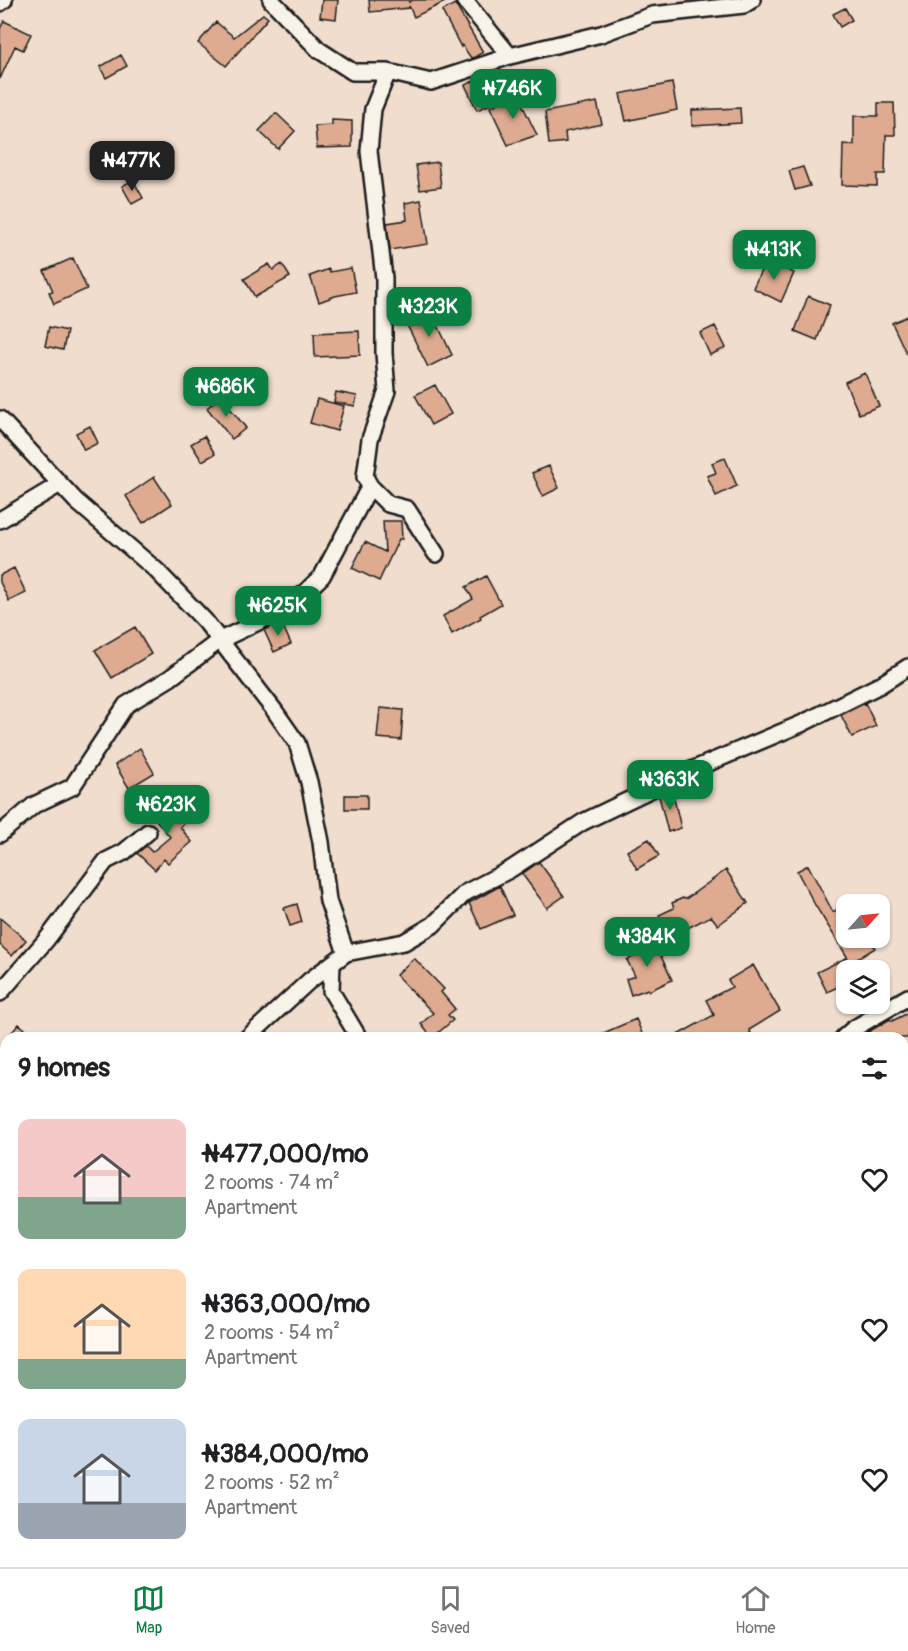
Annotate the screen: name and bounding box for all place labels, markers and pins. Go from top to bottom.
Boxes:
pin: ₦746K [471,69,555,120]
pin: ₦477K [90,141,174,192]
pin: ₦413K [732,230,816,281]
pin: ₦323K [387,287,471,338]
pin: ₦686K [184,367,268,418]
pin: ₦625K [236,586,320,637]
pin: ₦363K [628,760,712,811]
pin: ₦623K [125,785,209,836]
pin: ₦384K [605,917,689,968]

